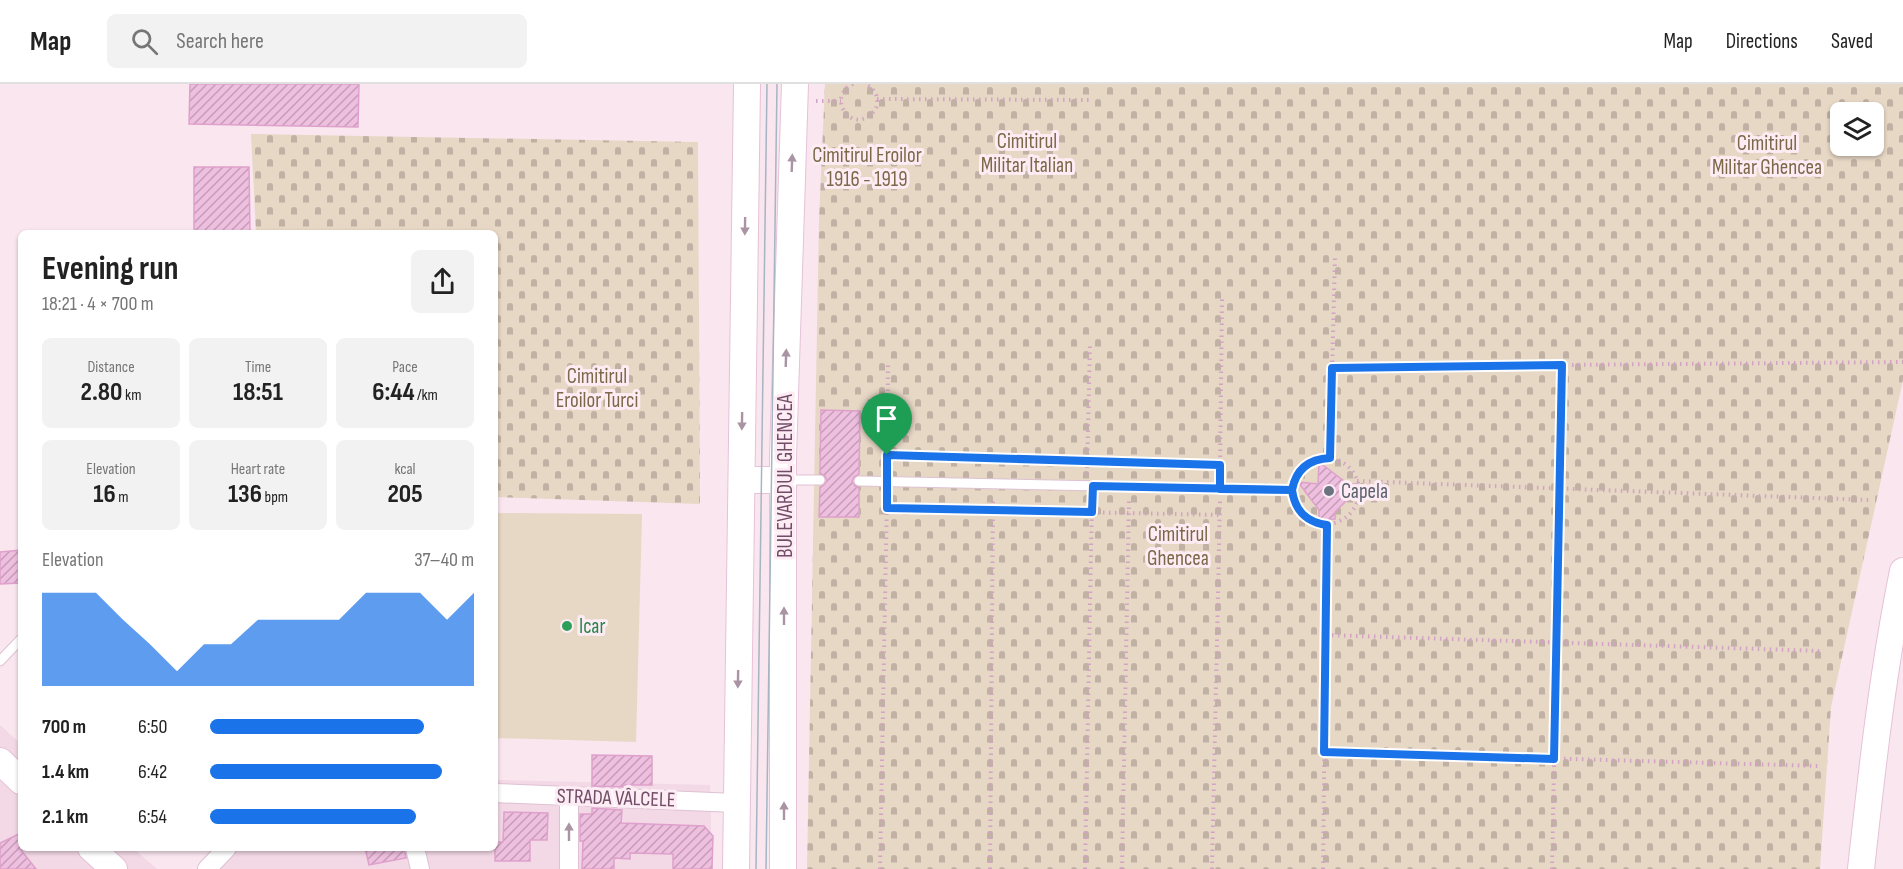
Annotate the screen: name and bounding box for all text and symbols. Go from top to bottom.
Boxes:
search box [107,14,527,68]
text: Map [30,25,71,58]
icon: search [128,25,161,58]
text: Search here [176,28,264,55]
text: Map [1663,29,1693,54]
text: Directions [1726,29,1798,54]
text: Saved [1831,29,1873,54]
map controls [1830,102,1884,156]
button: layers [1830,102,1884,156]
park label: Cimitirul Militar Italian [981,129,1073,178]
park label: Cimitirul Militar Ghencea [1712,131,1822,180]
park label: Cimitirul Eroilor 1916 - 1919 [812,143,922,192]
one-way arrow [787,153,797,172]
one-way arrow [740,217,750,236]
text: Evening run [42,249,178,289]
button: share [411,250,474,313]
text: 18:21 · 4 × 700 m [42,292,153,316]
one-way arrow [782,348,791,367]
text: Distance [87,358,135,377]
text: Time [245,358,271,377]
text: Pace [392,358,418,377]
park label: Cimitirul Eroilor Turci [556,364,638,413]
text: 2.80 [81,377,122,408]
text: 18:51 [233,377,283,408]
text: 6:44 [372,377,414,408]
text: km [122,386,141,405]
text: /km [414,386,438,405]
street label: BULEVARDUL GHENCEA [773,393,798,558]
pin [861,393,912,455]
icon: arrive [870,402,903,435]
one-way arrow [737,412,747,431]
text: Elevation [86,460,136,479]
text: Heart rate [231,460,285,479]
text: kcal [394,460,416,479]
text: 16 [93,479,116,510]
text: 136 [228,479,262,510]
text: 205 [387,479,423,510]
place label: Capela [1341,479,1388,504]
marker: Capela [1322,484,1336,498]
text: m [116,488,129,507]
text: bpm [262,488,288,507]
park label: Cimitirul Ghencea [1147,522,1209,571]
text: Elevation [42,548,104,572]
text: 37–40 m [414,548,474,572]
one-way arrow [779,606,789,625]
place label: Icar [579,614,605,639]
marker: Icar [560,619,574,633]
one-way arrow [734,670,743,689]
text: 700 m [42,715,86,739]
text: 6:50 [138,715,167,739]
text: 1.4 km [42,760,89,784]
text: 6:42 [138,760,167,784]
street label: STRADA VÂLCELE [556,783,676,813]
one-way arrow [779,801,789,820]
text: 2.1 km [42,805,88,829]
text: 6:54 [138,805,167,829]
one-way arrow [564,823,574,842]

